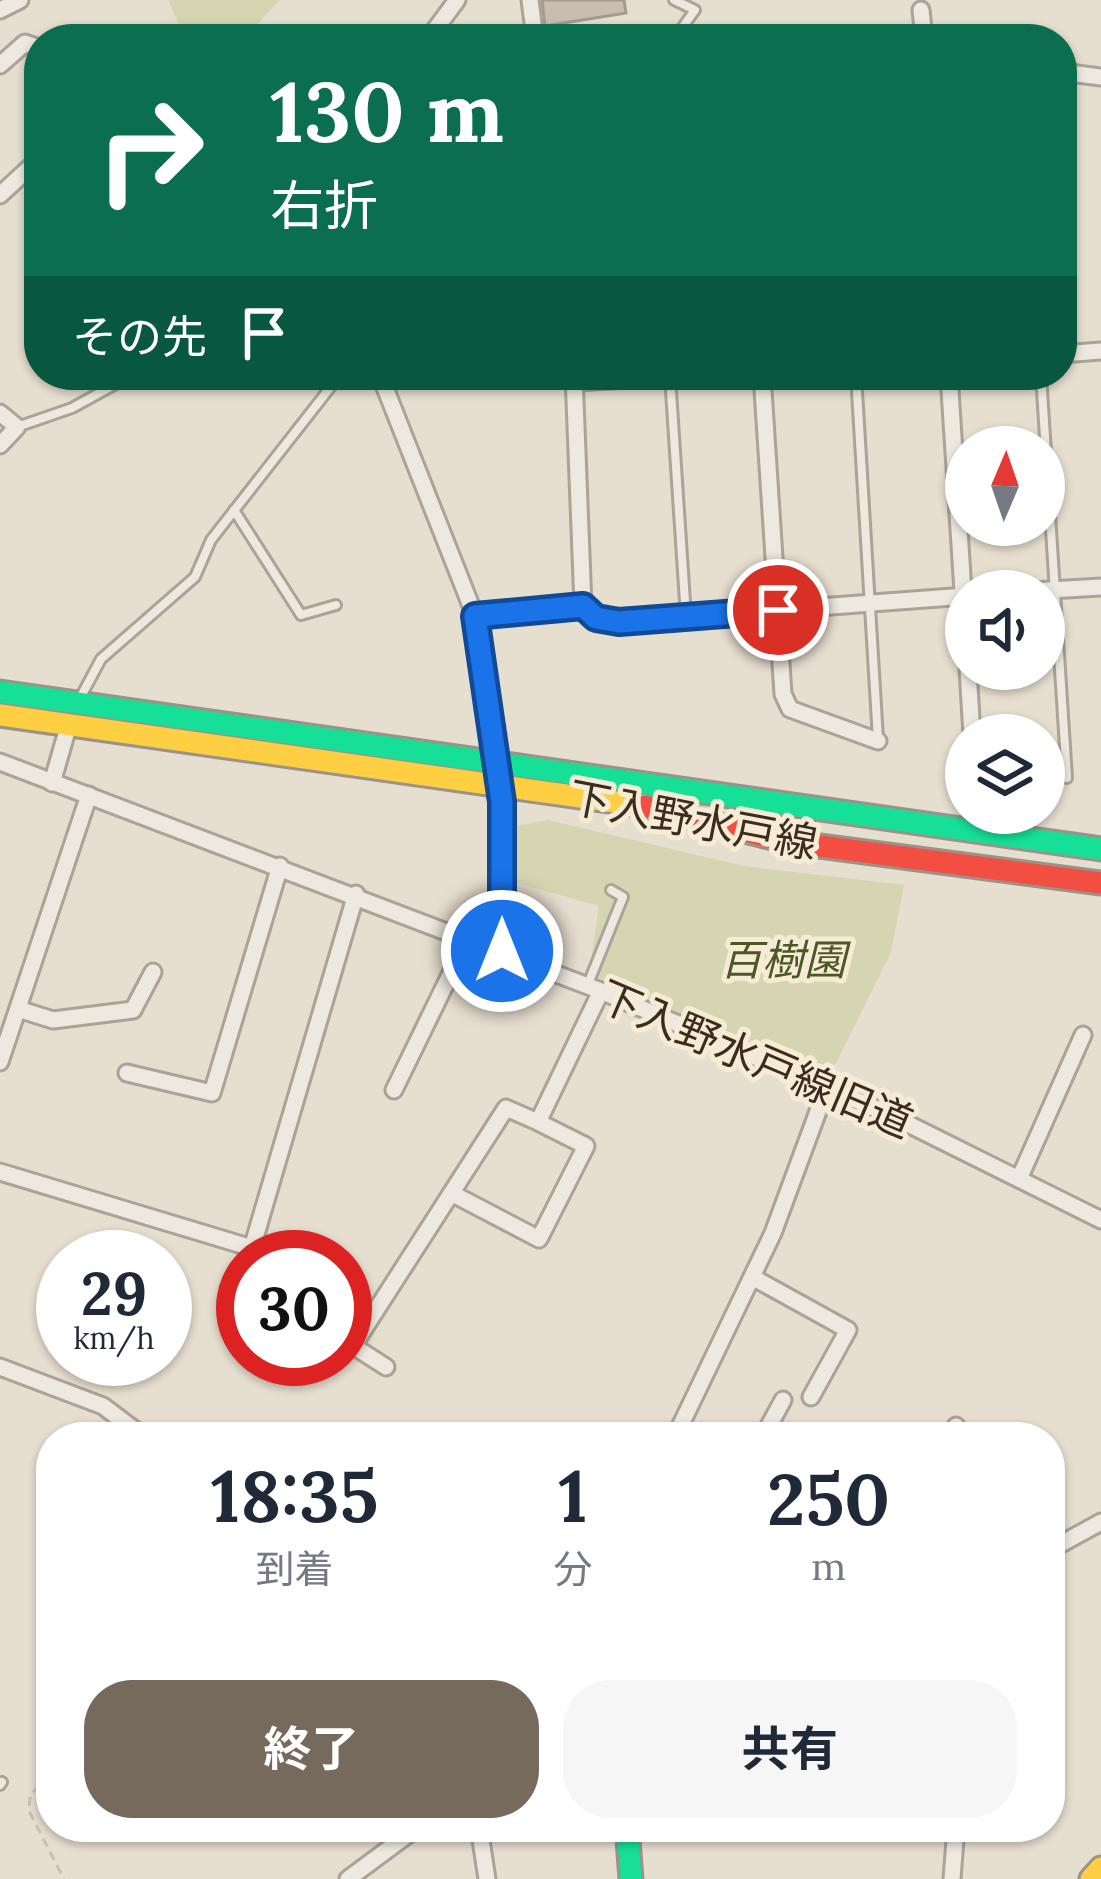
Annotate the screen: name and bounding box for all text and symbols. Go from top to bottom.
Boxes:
text: 130 m [270,57,504,165]
icon: right [72,72,228,228]
text: 右折 [270,171,378,240]
icon: arrive [231,300,297,366]
text: その先 [72,308,207,365]
north arrow [945,426,1065,546]
map controls [945,426,1065,834]
pin [727,559,829,661]
button: sound [945,570,1065,690]
icon: arrive [745,577,811,643]
button: layers [945,714,1065,834]
street label: 下入野水戸線 [564,769,822,871]
position arrow [439,888,565,1014]
park label: 百樹園 [720,933,851,987]
street label: 下入野水戸線旧道 [591,969,921,1149]
speed limit sign: 30 [216,1230,372,1386]
text: 29 [81,1255,147,1331]
text: km/h [73,1319,155,1357]
text: 18:35 [211,1450,378,1542]
text: 1 [558,1450,587,1542]
text: 250 [767,1453,890,1545]
text: m [811,1541,846,1591]
text: 到着 [256,1544,334,1594]
text: 分 [553,1544,592,1594]
button: 終了 [84,1680,539,1818]
button: 共有 [563,1680,1017,1818]

